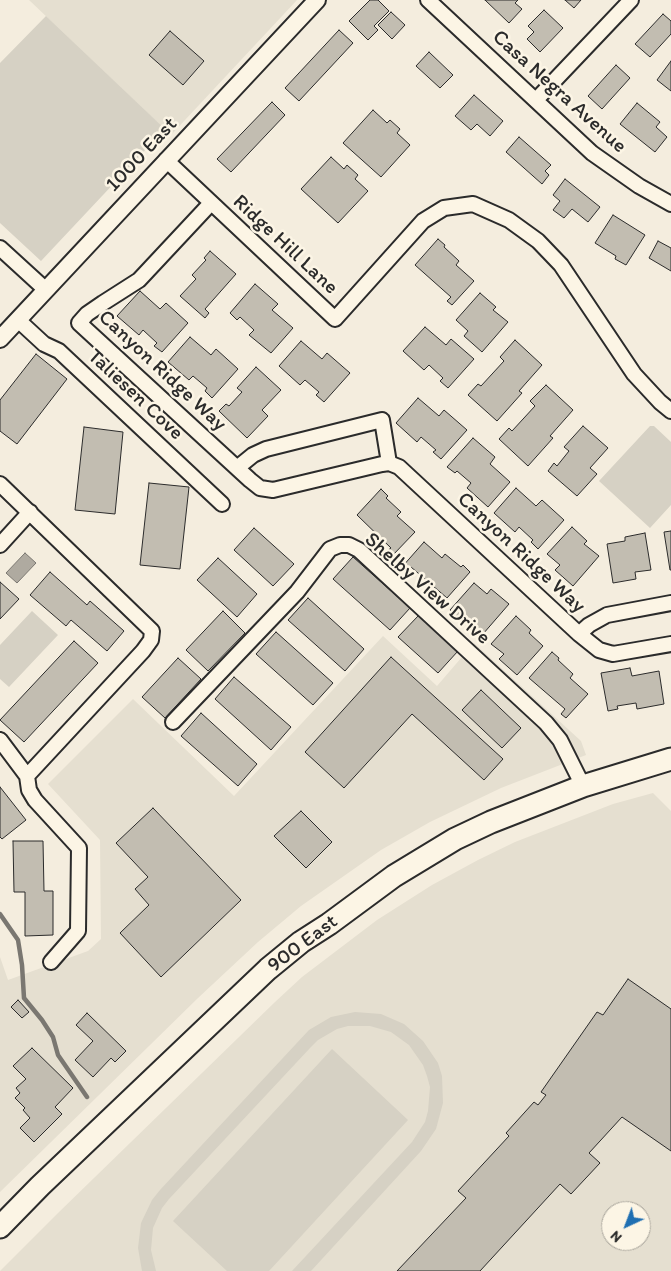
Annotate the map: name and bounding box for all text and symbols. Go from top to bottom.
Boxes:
street label: Casa Negra Avenue [486,25,632,159]
street label: 1000 East [101,112,183,198]
street label: Ridge Hill Lane [227,190,343,300]
street label: Canyon Ridge Way [93,305,231,437]
street label: Taliesen Cove [82,344,188,446]
street label: Canyon Ridge Way [452,487,590,619]
street label: Shelby View Drive [359,527,495,651]
street label: 900 East [263,909,343,979]
north arrow [601,1201,651,1251]
text: N [607,1227,625,1246]

